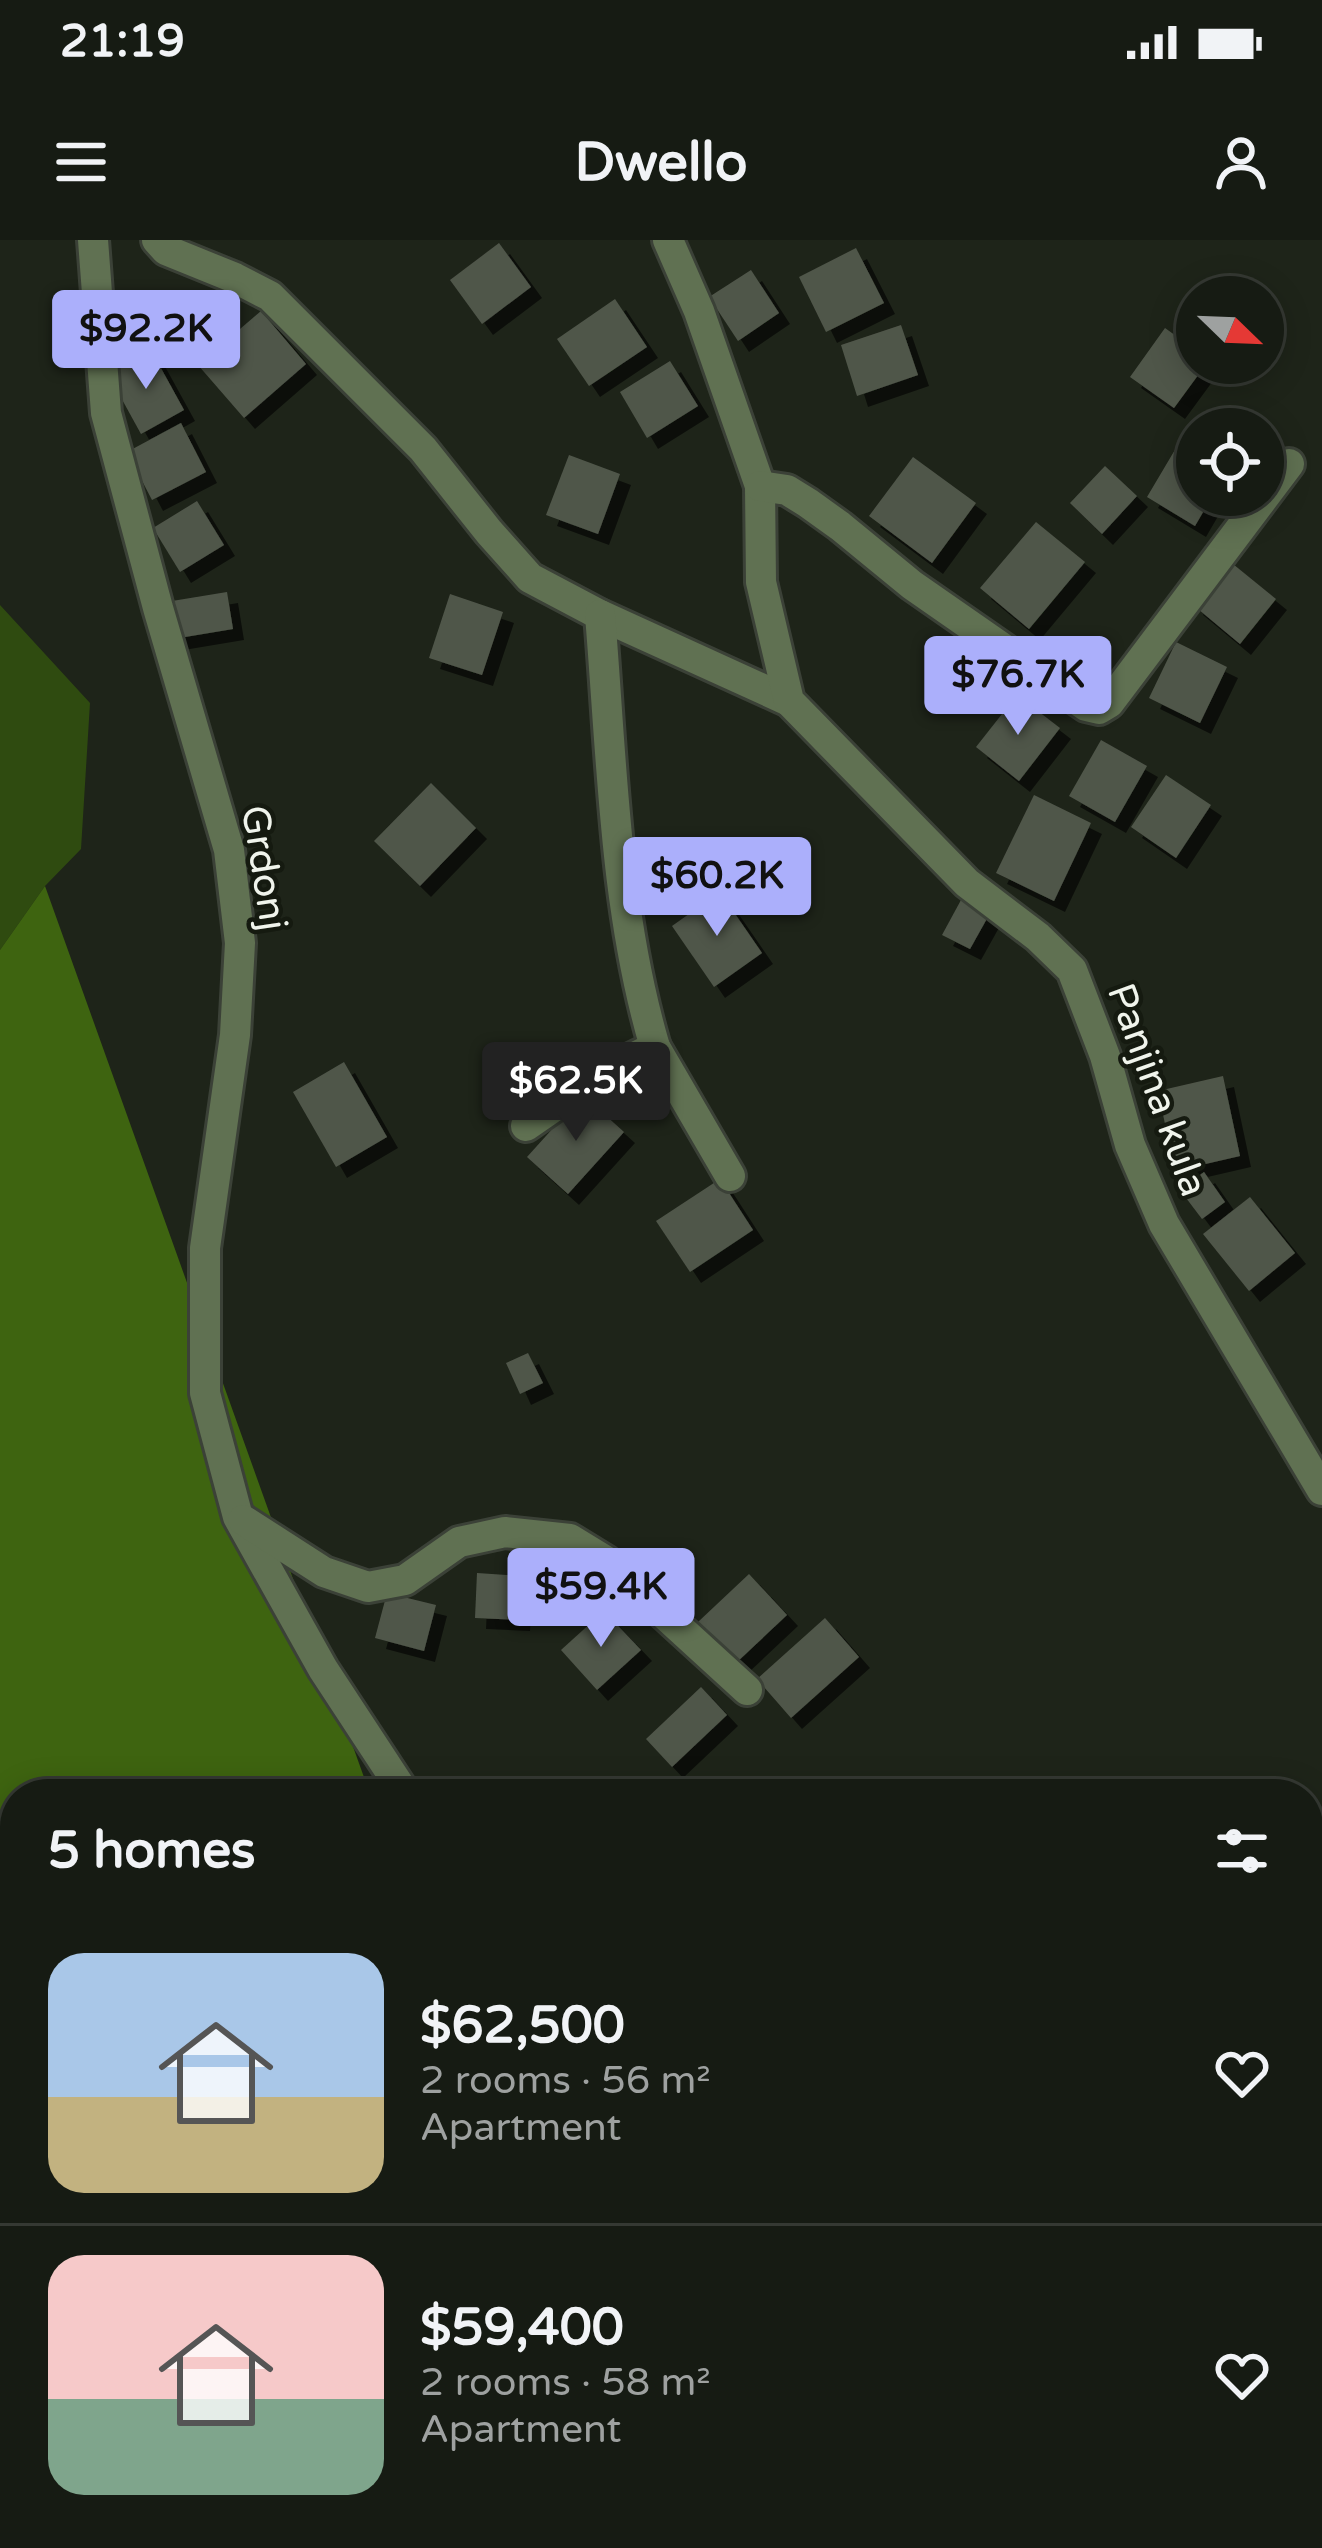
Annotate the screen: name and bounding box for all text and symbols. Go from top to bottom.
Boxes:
text: 21:19 [60,15,185,69]
icon: menu [48,129,114,195]
icon: person [1208,129,1274,195]
text: Dwello [574,130,748,195]
north arrow [1176,276,1284,384]
map controls [1176,276,1284,516]
pin: $92.2K [48,290,244,392]
text: $92.2K [79,305,213,352]
button: locate [1176,408,1284,516]
pin: $76.7K [920,636,1116,738]
text: $76.7K [951,651,1085,698]
street label: Grdonj [231,802,297,934]
pin: $60.2K [619,837,815,939]
text: $60.2K [650,852,784,899]
street label: Panjina kula [1097,977,1217,1203]
pin: $62.5K [478,1042,674,1144]
text: $62.5K [509,1057,643,1104]
pin: $59.4K [503,1548,699,1650]
text: $59.4K [535,1563,668,1610]
icon: filters [1209,1818,1275,1884]
text: 5 homes [48,1820,256,1882]
text: $62,500 [420,1995,625,2057]
icon: home [144,2001,288,2145]
icon: heart [1209,2040,1275,2106]
text: 2 rooms · 56 m² [420,2057,711,2104]
text: Apartment [420,2104,621,2151]
text: $59,400 [420,2297,624,2359]
icon: home [144,2303,288,2447]
icon: heart [1209,2342,1275,2408]
text: 2 rooms · 58 m² [420,2359,711,2406]
text: Apartment [420,2406,621,2453]

